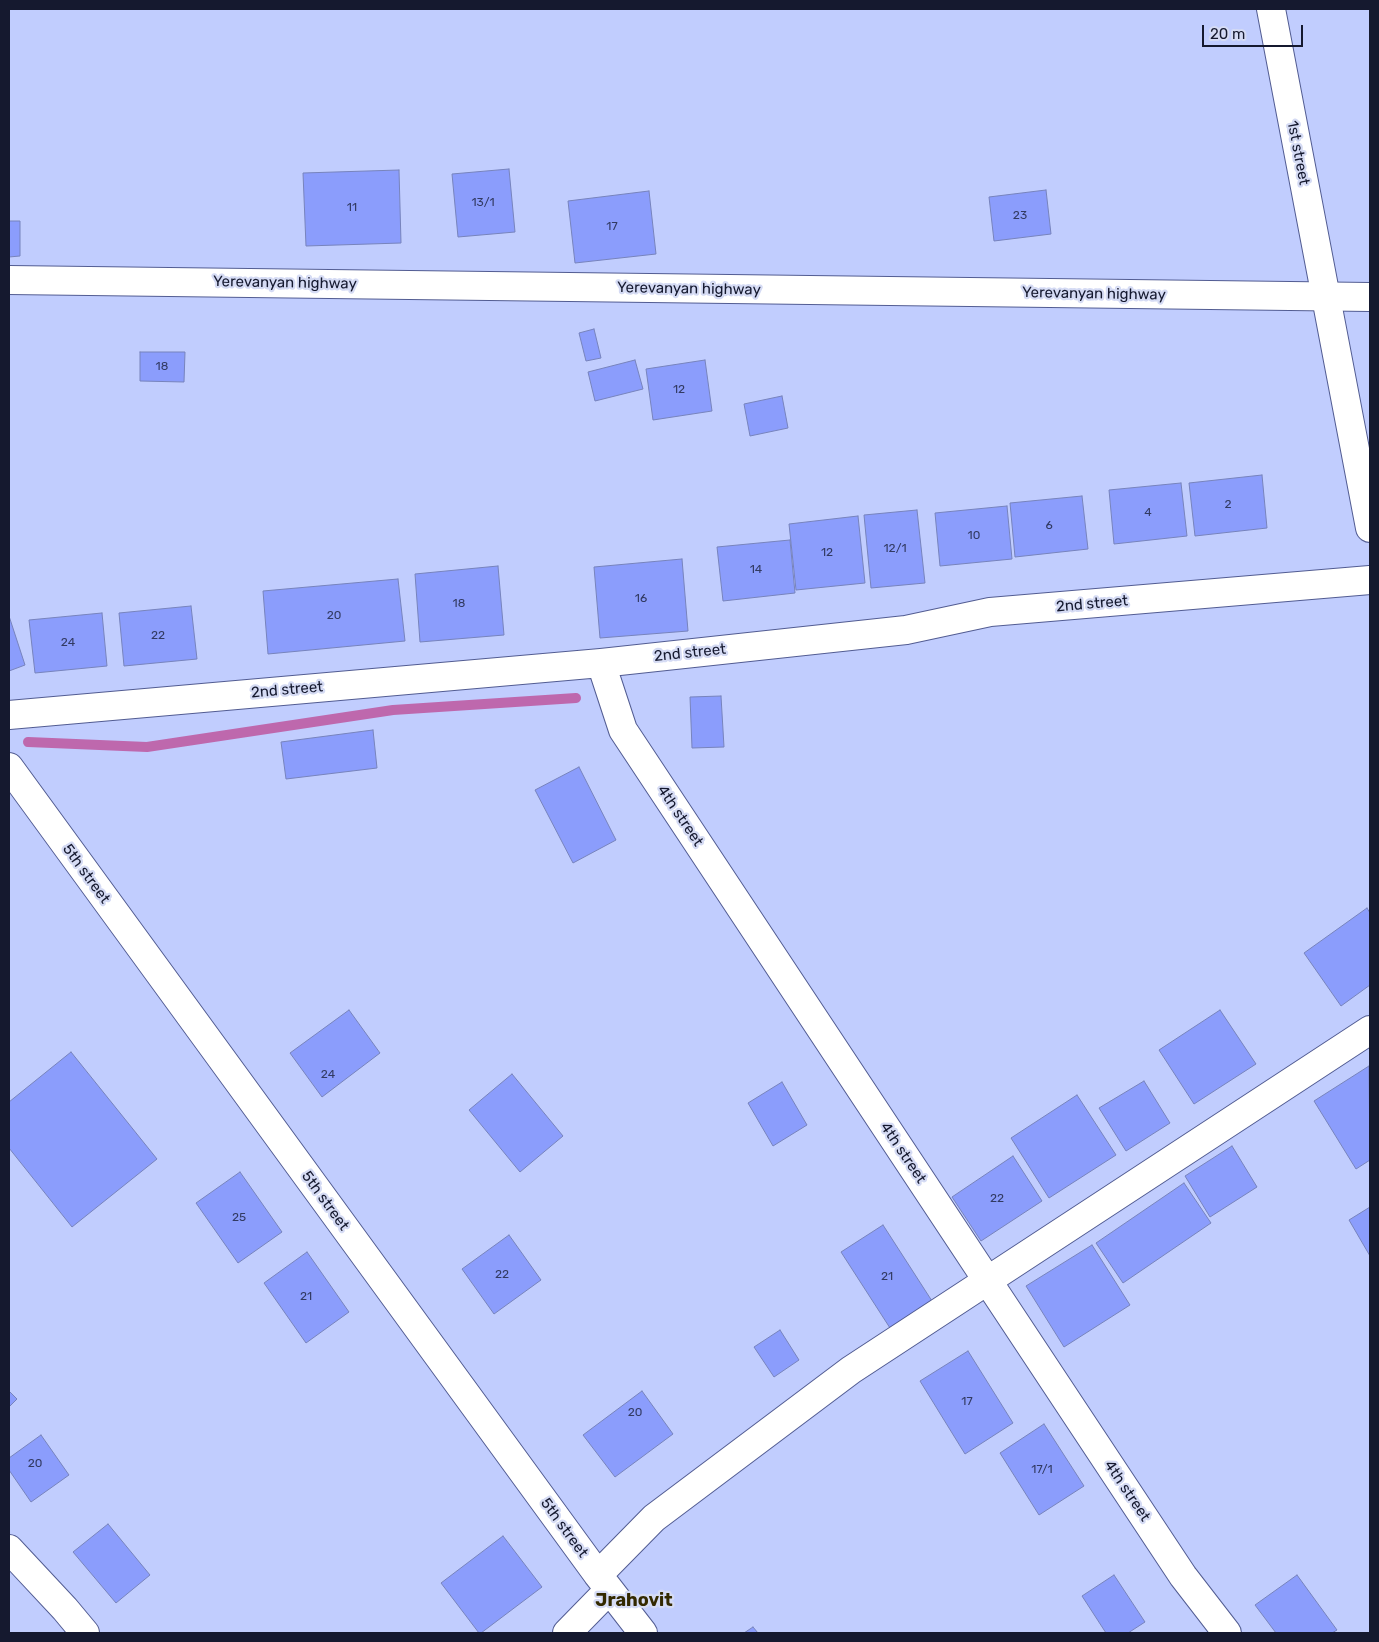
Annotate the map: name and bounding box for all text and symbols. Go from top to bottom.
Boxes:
scale bar [1204,15,1305,47]
text: 20 m [1210,25,1245,43]
street label: 1st street [1283,119,1313,187]
house number: 13/1 [471,196,495,210]
house number: 11 [347,201,357,215]
house number: 23 [1013,209,1027,223]
house number: 17 [606,220,618,234]
street label: Yerevanyan highway [213,273,357,293]
street label: Yerevanyan highway [617,279,761,299]
street label: Yerevanyan highway [1022,284,1166,304]
house number: 18 [156,360,168,374]
house number: 12 [673,383,685,397]
house number: 2 [1224,498,1232,512]
house number: 4 [1144,506,1152,520]
house number: 6 [1045,519,1053,533]
house number: 10 [968,529,980,543]
house number: 12/1 [883,542,907,556]
house number: 12 [821,546,833,560]
house number: 14 [750,563,762,577]
house number: 16 [635,592,647,606]
street label: 2nd street [1055,592,1129,616]
house number: 18 [453,597,465,611]
house number: 20 [327,609,341,623]
house number: 22 [151,629,165,643]
house number: 24 [61,636,75,650]
street label: 2nd street [653,640,727,666]
street label: 2nd street [250,678,324,702]
street label: 4th street [653,782,707,850]
street label: 5th street [58,841,114,907]
house number: 24 [321,1068,335,1082]
street label: 4th street [876,1119,930,1187]
street label: 5th street [297,1168,353,1234]
house number: 22 [990,1192,1004,1206]
house number: 25 [232,1211,246,1225]
house number: 22 [495,1268,509,1282]
house number: 21 [881,1270,893,1284]
house number: 21 [300,1290,312,1304]
house number: 17 [961,1395,973,1409]
house number: 20 [628,1406,642,1420]
house number: 20 [28,1457,42,1471]
street label: 4th street [1100,1457,1154,1525]
house number: 17/1 [1031,1463,1053,1477]
street label: 5th street [536,1495,592,1561]
district label: Jrahovit [595,1590,673,1612]

